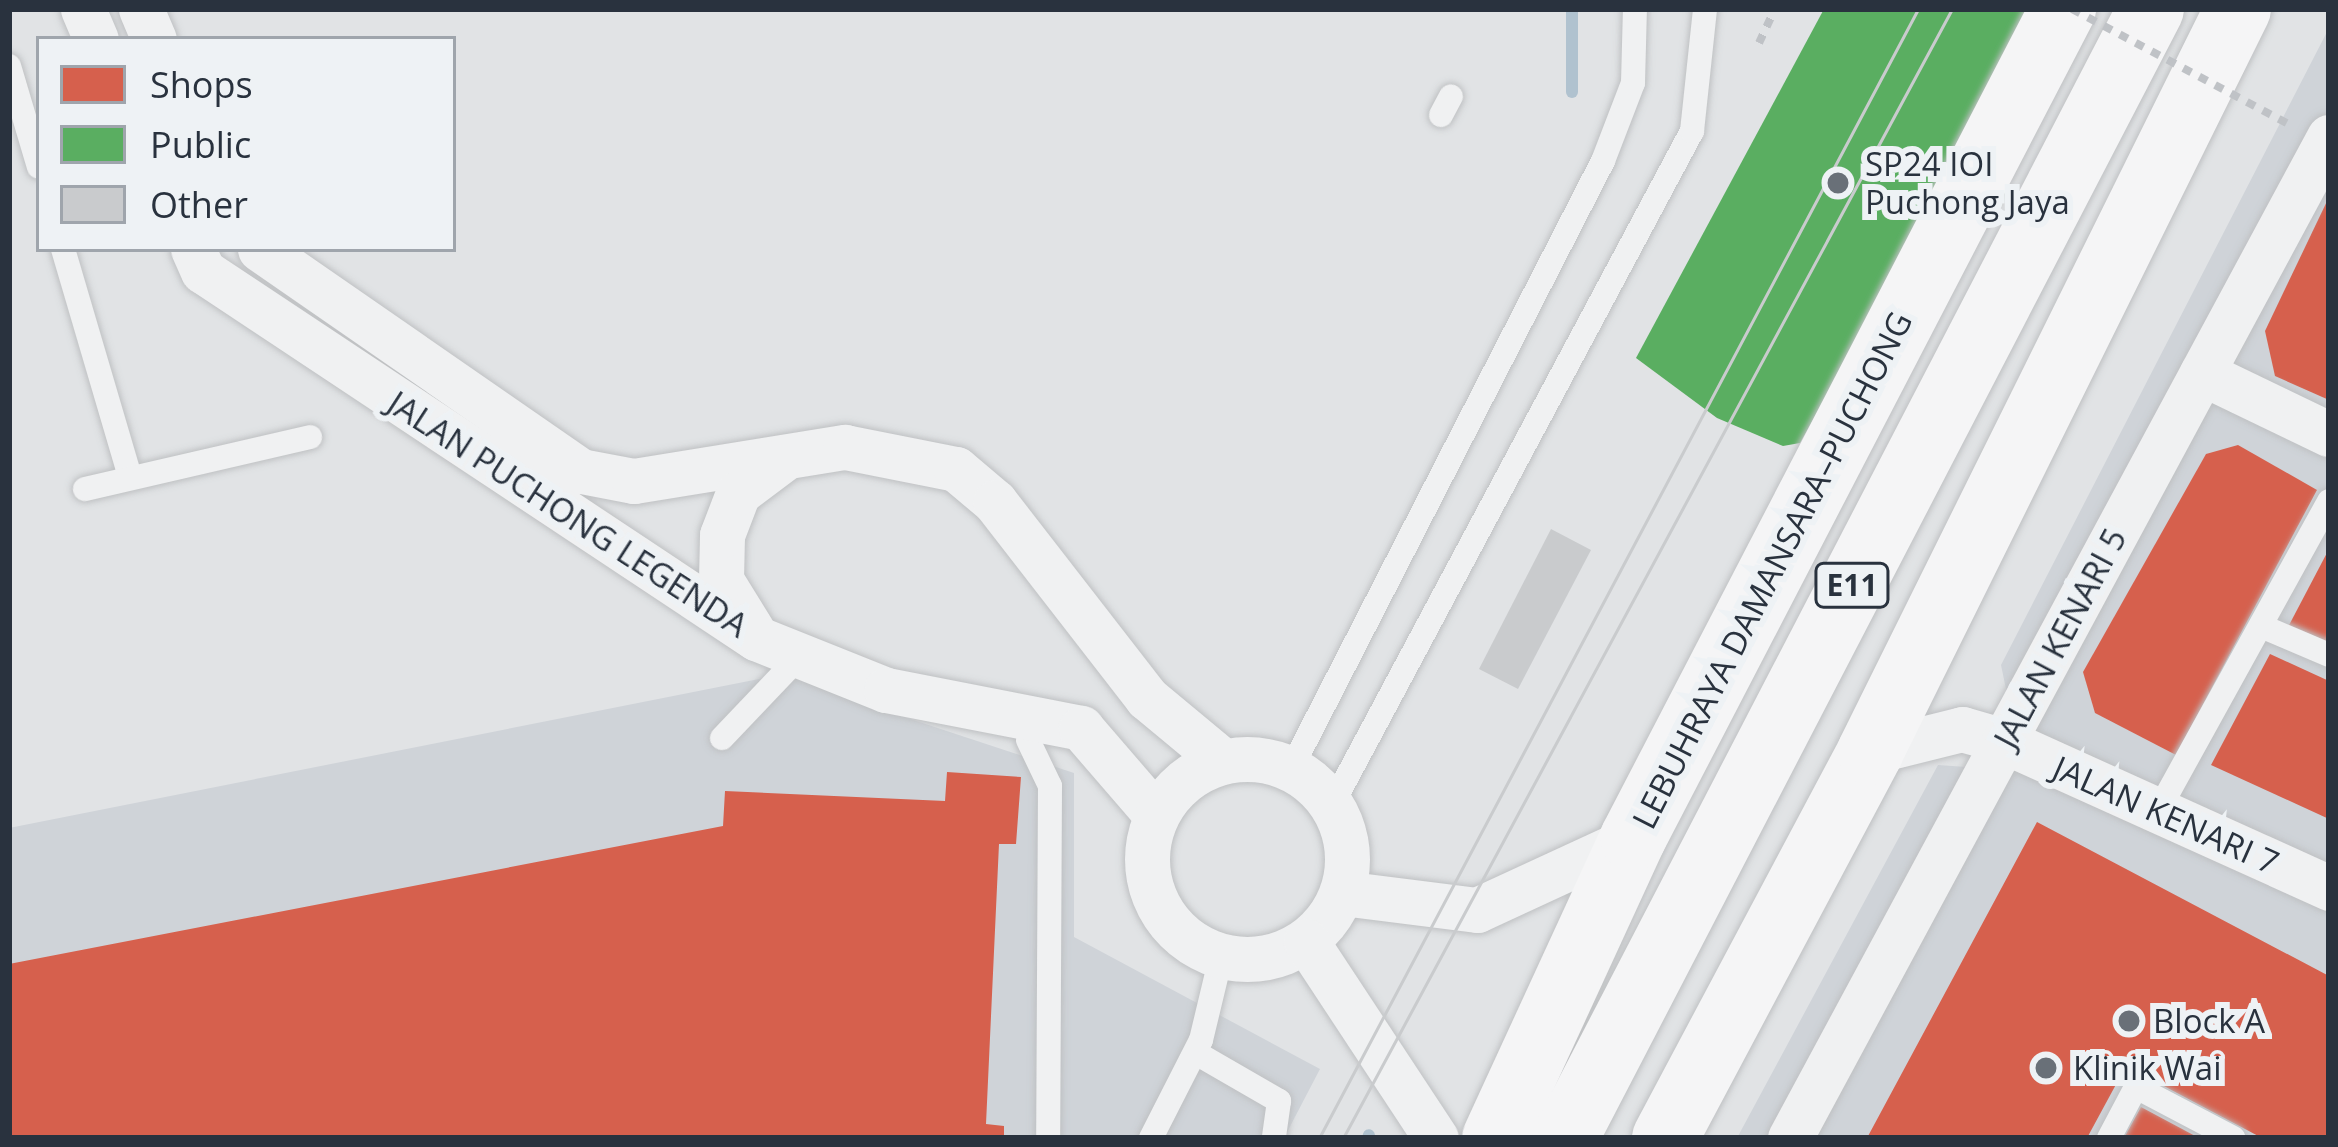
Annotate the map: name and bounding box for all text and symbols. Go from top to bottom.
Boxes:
legend [36,36,456,252]
text: Shops [150,60,253,109]
text: Public [150,120,251,169]
place label: SP24 IOI Puchong Jaya [1865,144,2070,222]
marker: SP24 IOI Puchong Jaya [1822,167,1854,199]
text: Other [150,180,248,229]
street label: LEBUHRAYA DAMANSARA–PUCHONG [1624,305,1920,835]
street label: JALAN PUCHONG LEGENDA [381,383,755,645]
street label: JALAN KENARI 5 [1986,522,2134,754]
road number: E11 [1813,561,1891,609]
street label: JALAN KENARI 7 [2047,748,2285,882]
place label: Block A [2153,1001,2265,1041]
marker: Block A [2116,1008,2142,1034]
place label: Klinik Wai [2073,1048,2221,1088]
marker: Klinik Wai [2030,1052,2062,1084]

